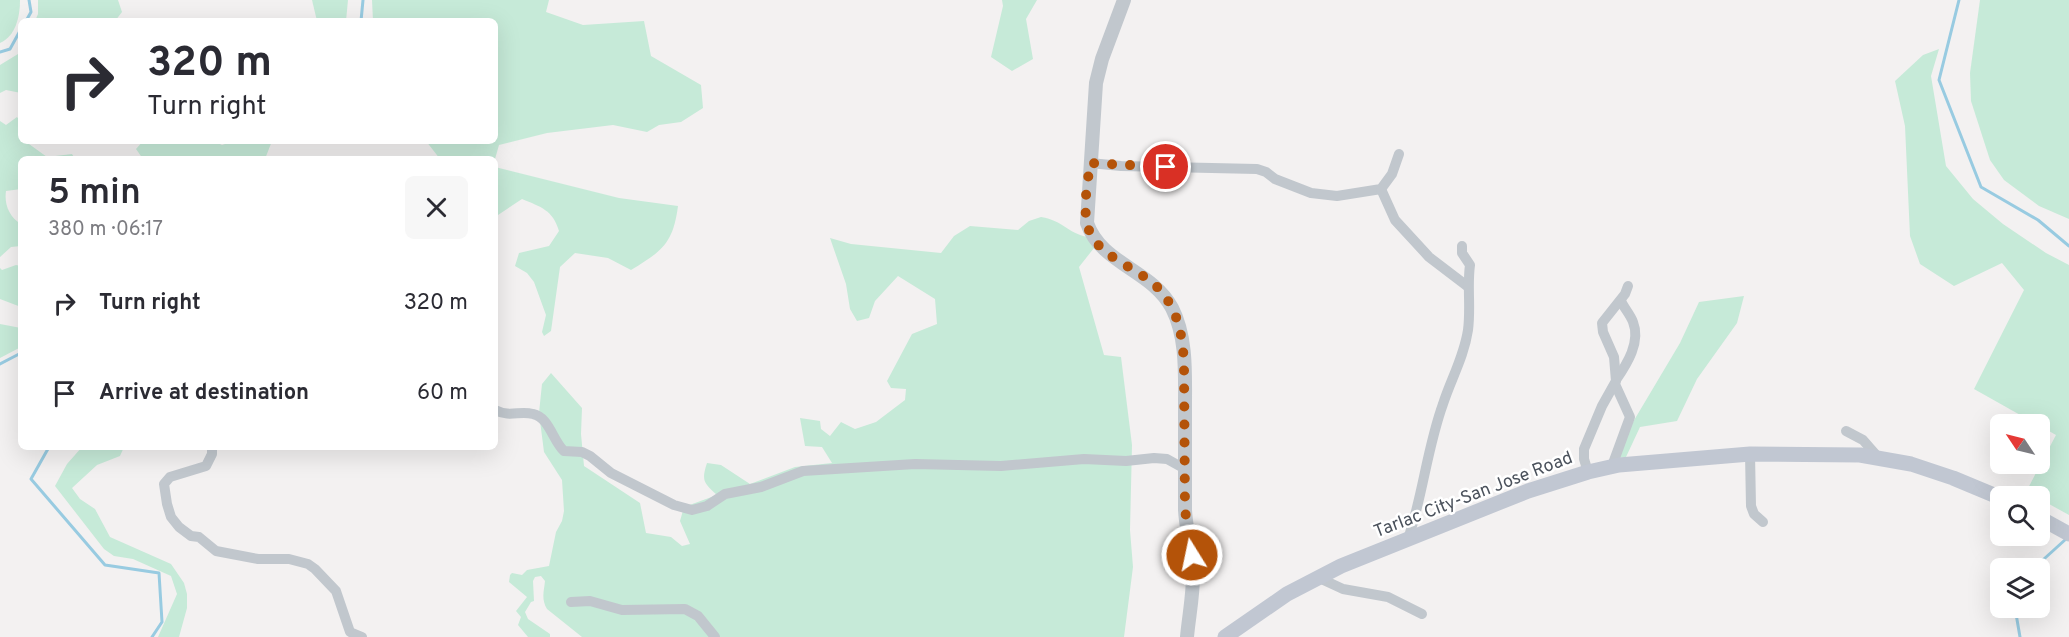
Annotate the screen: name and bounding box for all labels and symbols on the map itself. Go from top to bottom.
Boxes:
pin [1140,141,1191,192]
north arrow [1990,414,2050,474]
street label: Tarlac City-San Jose Road [1371,447,1576,544]
position arrow [1160,523,1224,587]

